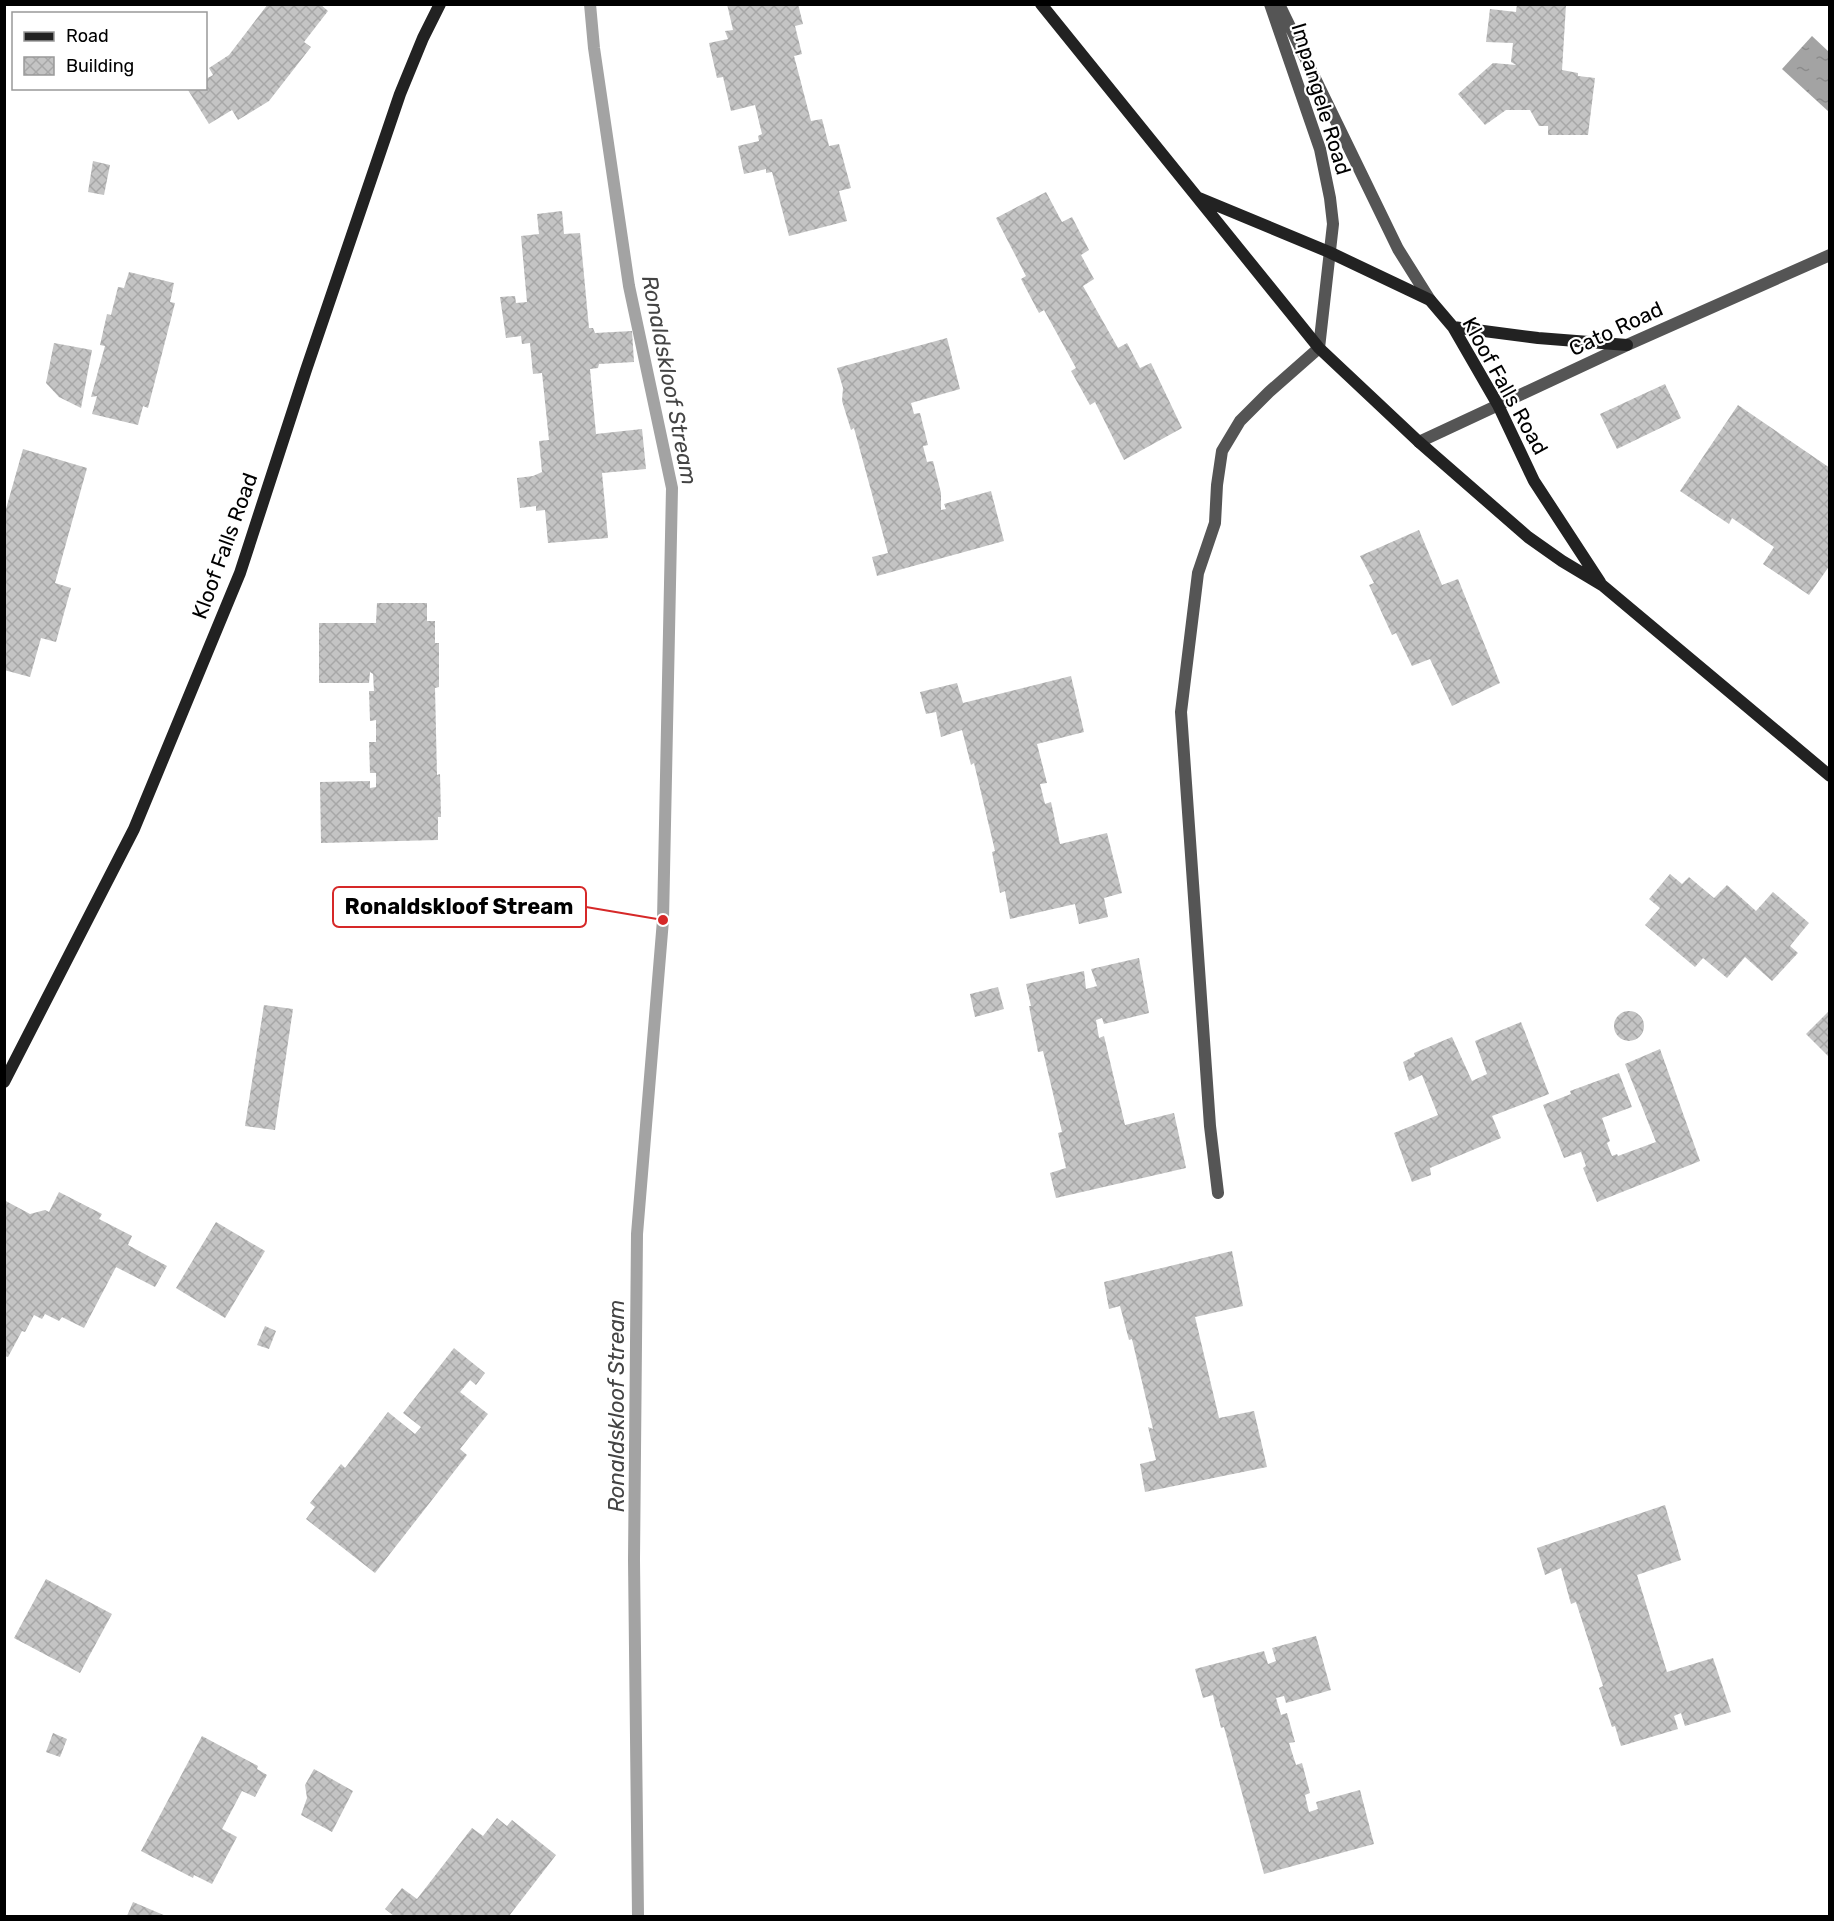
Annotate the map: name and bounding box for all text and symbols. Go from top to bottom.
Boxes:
legend [12,12,207,90]
street label: Impangele Road [1287,20,1356,178]
text: Road [66,25,109,47]
text: Building [66,55,134,77]
water label: Ronaldskloof Stream [636,273,703,487]
street label: Cato Road [1565,296,1667,361]
street label: Kloof Falls Road [1457,313,1554,459]
street label: Kloof Falls Road [187,469,263,622]
callout: Ronaldskloof Stream [333,887,586,927]
text: Ronaldskloof Stream [345,893,573,920]
water label: Ronaldskloof Stream [603,1300,630,1512]

